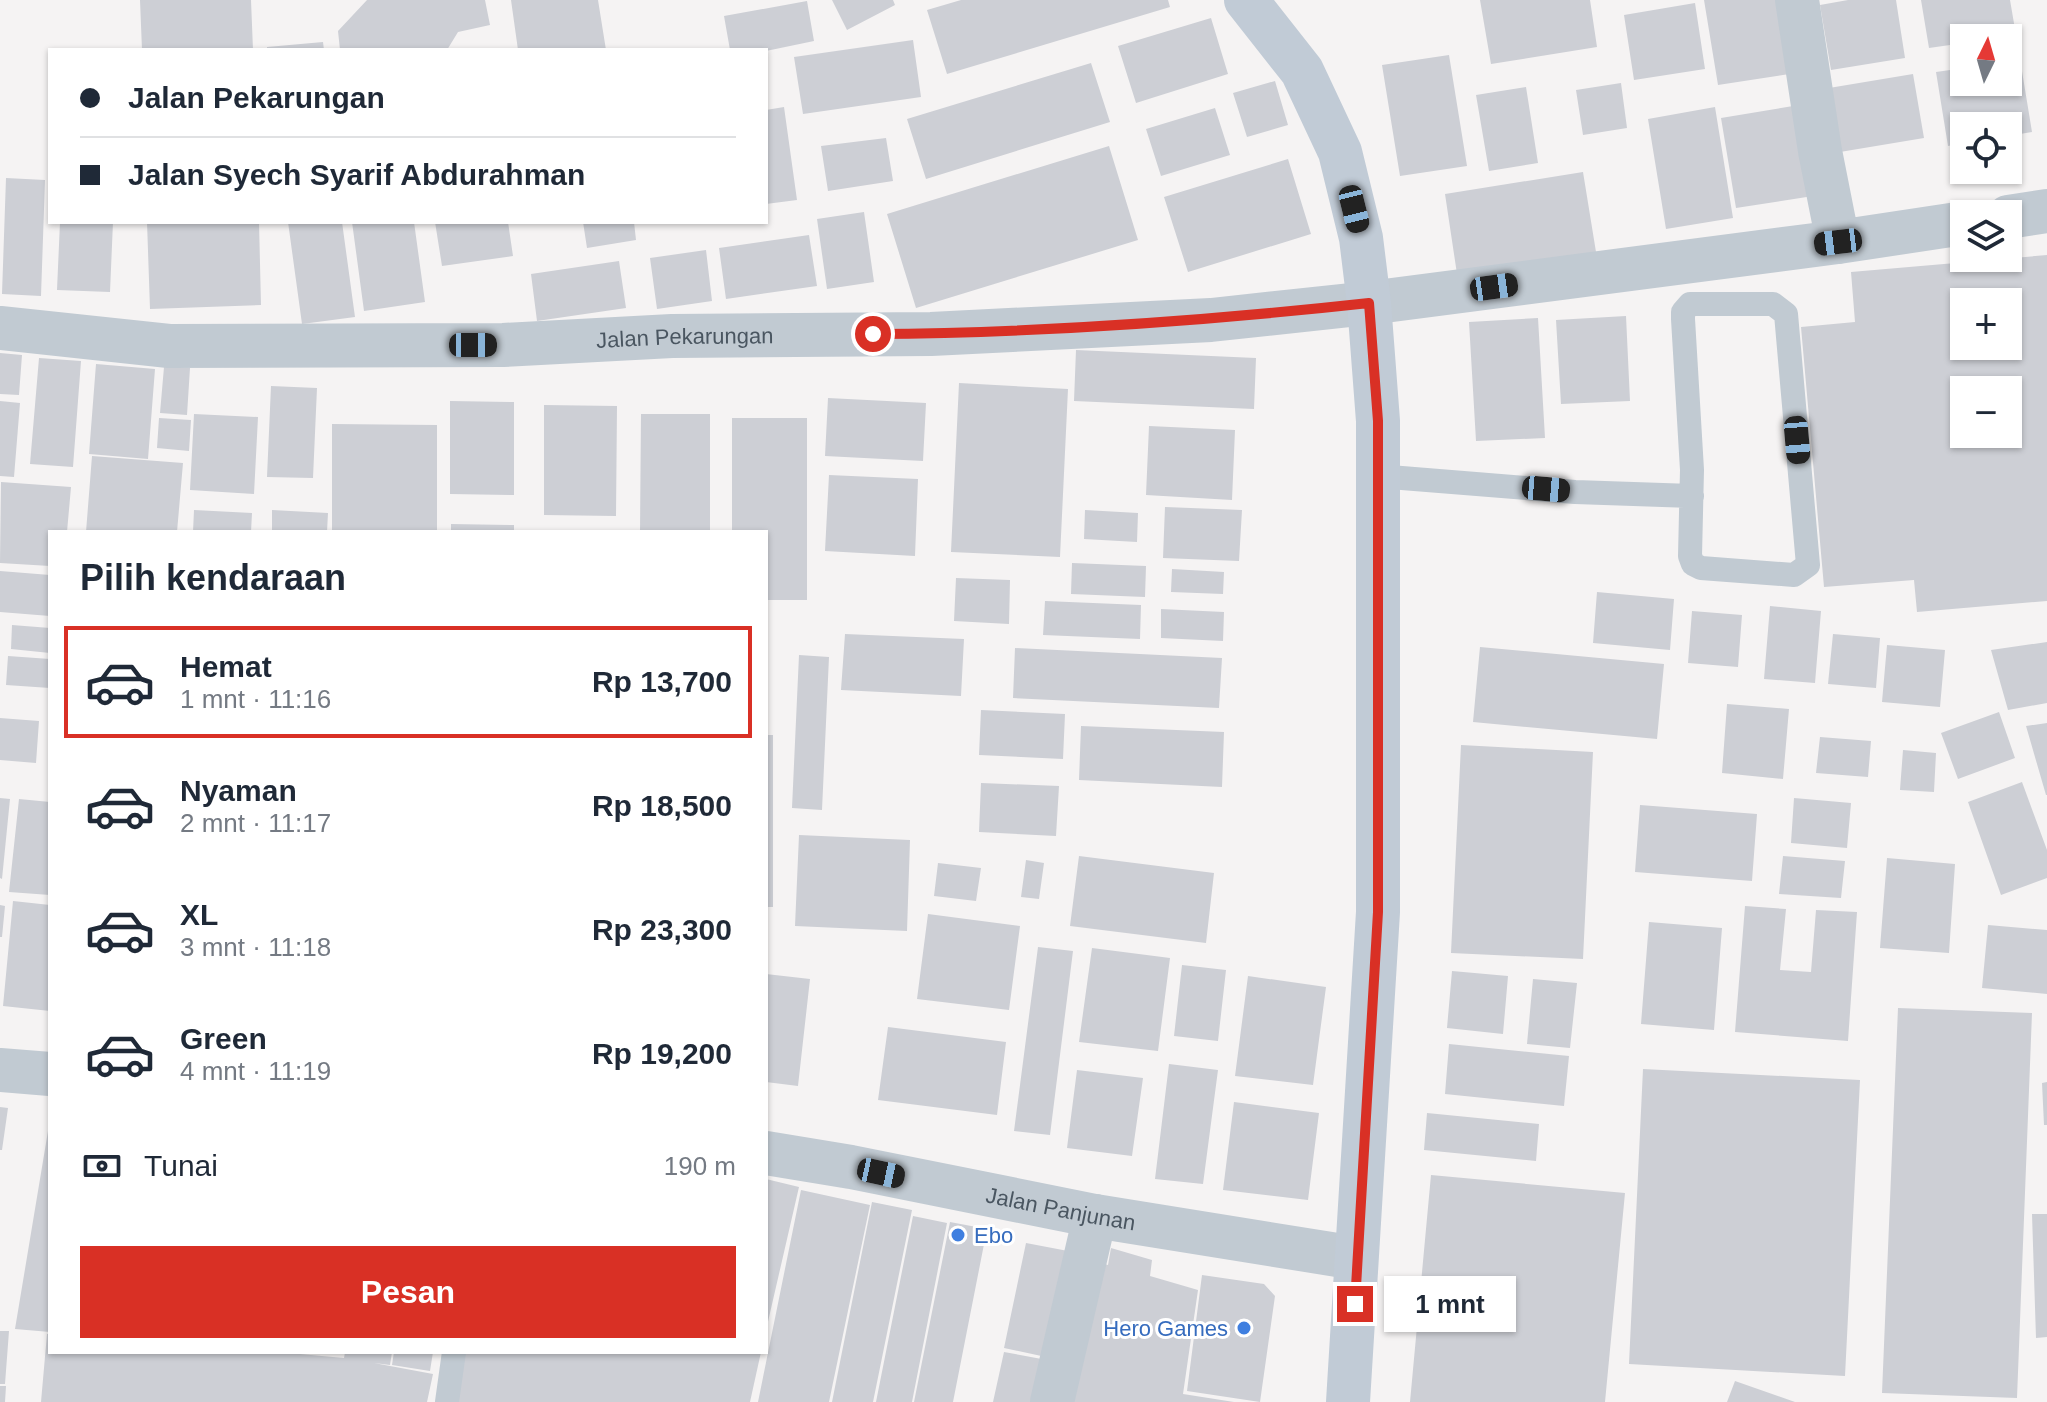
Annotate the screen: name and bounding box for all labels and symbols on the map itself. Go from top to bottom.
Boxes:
north arrow [1950,24,2022,96]
car [1337,183,1371,235]
car [1813,227,1863,257]
car [1469,272,1519,302]
route start [855,316,891,352]
street label: Jalan Pekarungan [596,323,774,353]
car [449,333,497,357]
car [1783,415,1811,465]
car [1521,475,1571,503]
car [855,1156,907,1190]
street label: Jalan Panjunan [984,1182,1137,1235]
place label: Ebo [974,1223,1013,1248]
marker: Ebo [949,1226,967,1244]
callout: 1 mnt [1383,1276,1515,1332]
route end [1337,1286,1373,1322]
place label: Hero Games [1103,1316,1228,1341]
marker: Hero Games [1235,1319,1253,1337]

